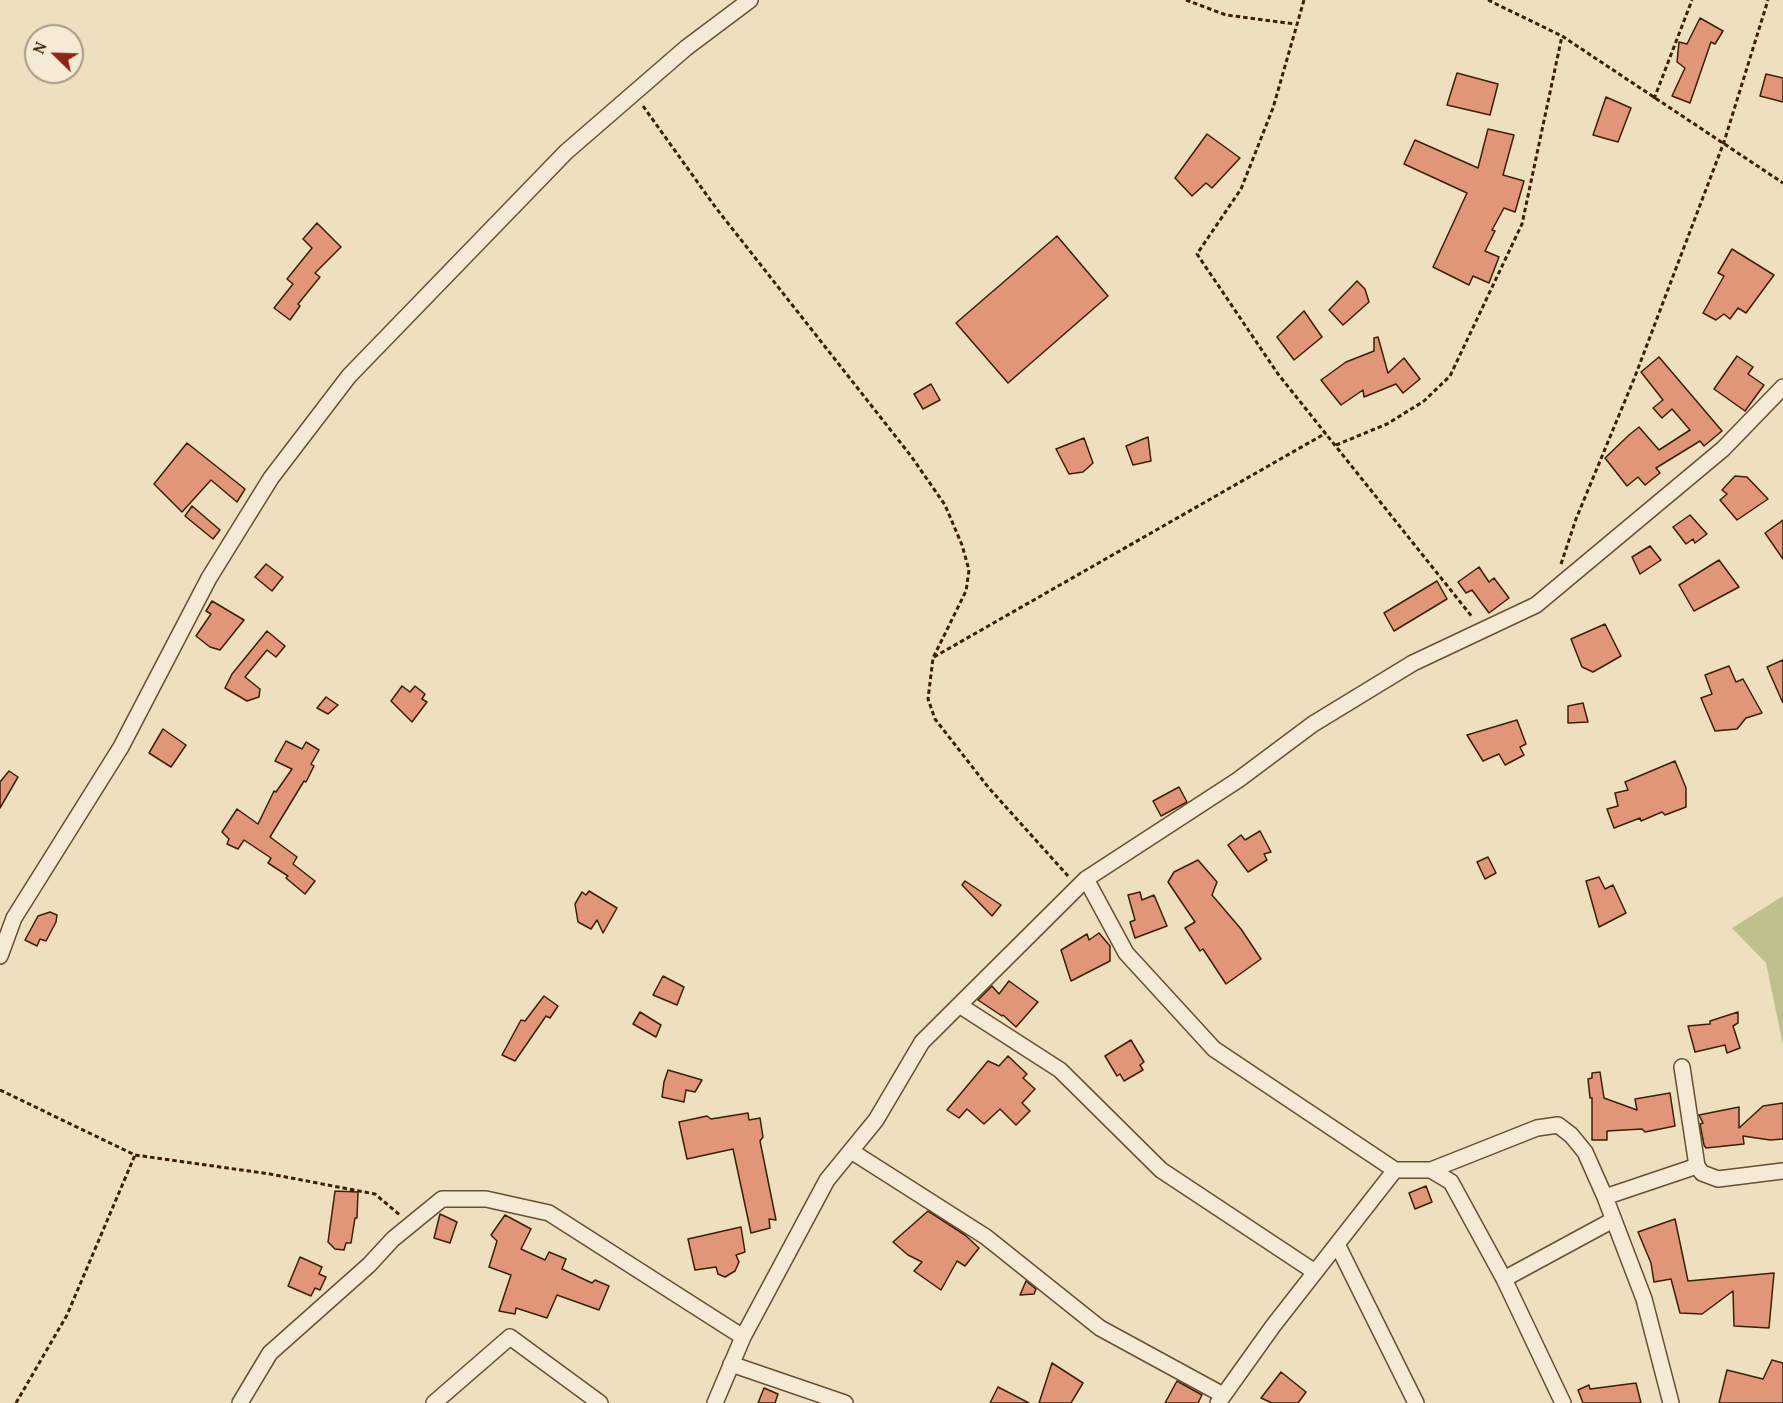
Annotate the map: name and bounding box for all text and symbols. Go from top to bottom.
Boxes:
north arrow [24,24,84,84]
text: N [26,38,52,57]

